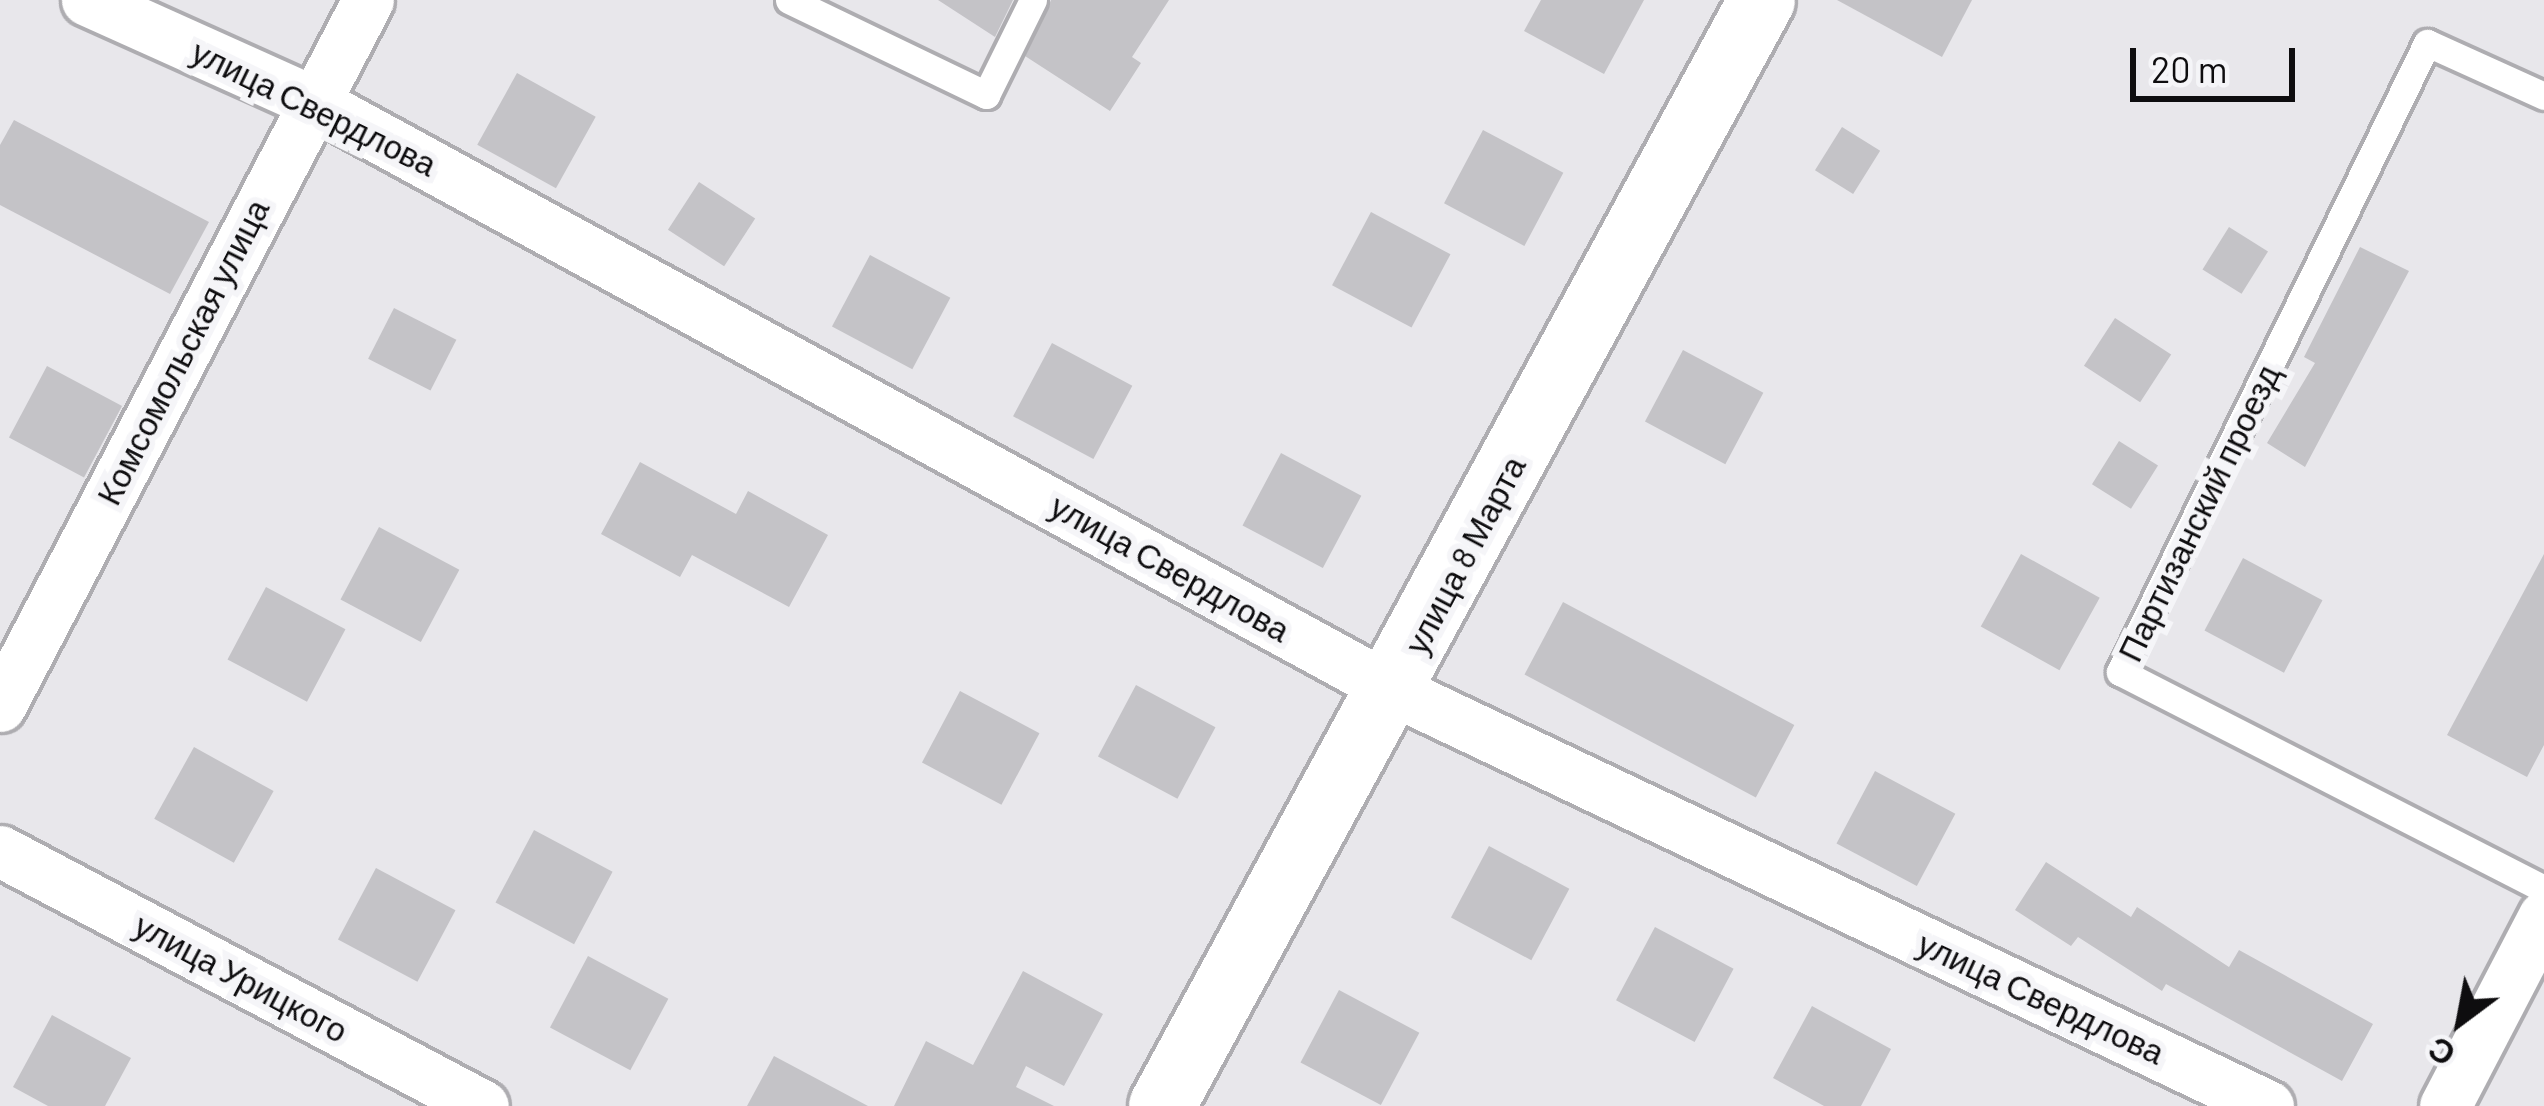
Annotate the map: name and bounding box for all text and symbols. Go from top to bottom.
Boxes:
scale bar [2136,24,2301,98]
street label: улица Свердлова [185,32,443,184]
text: 20 m [2151,47,2228,90]
street label: Комсомольская улица [89,193,277,511]
street label: Партизанский проезд [2110,358,2288,668]
street label: улица 8 Марта [1396,449,1534,661]
street label: улица Свердлова [1044,486,1296,650]
street label: улица Урицкого [128,905,354,1051]
street label: улица Свердлова [1912,924,2170,1072]
north arrow [2400,962,2520,1082]
text: С [2420,1029,2462,1076]

